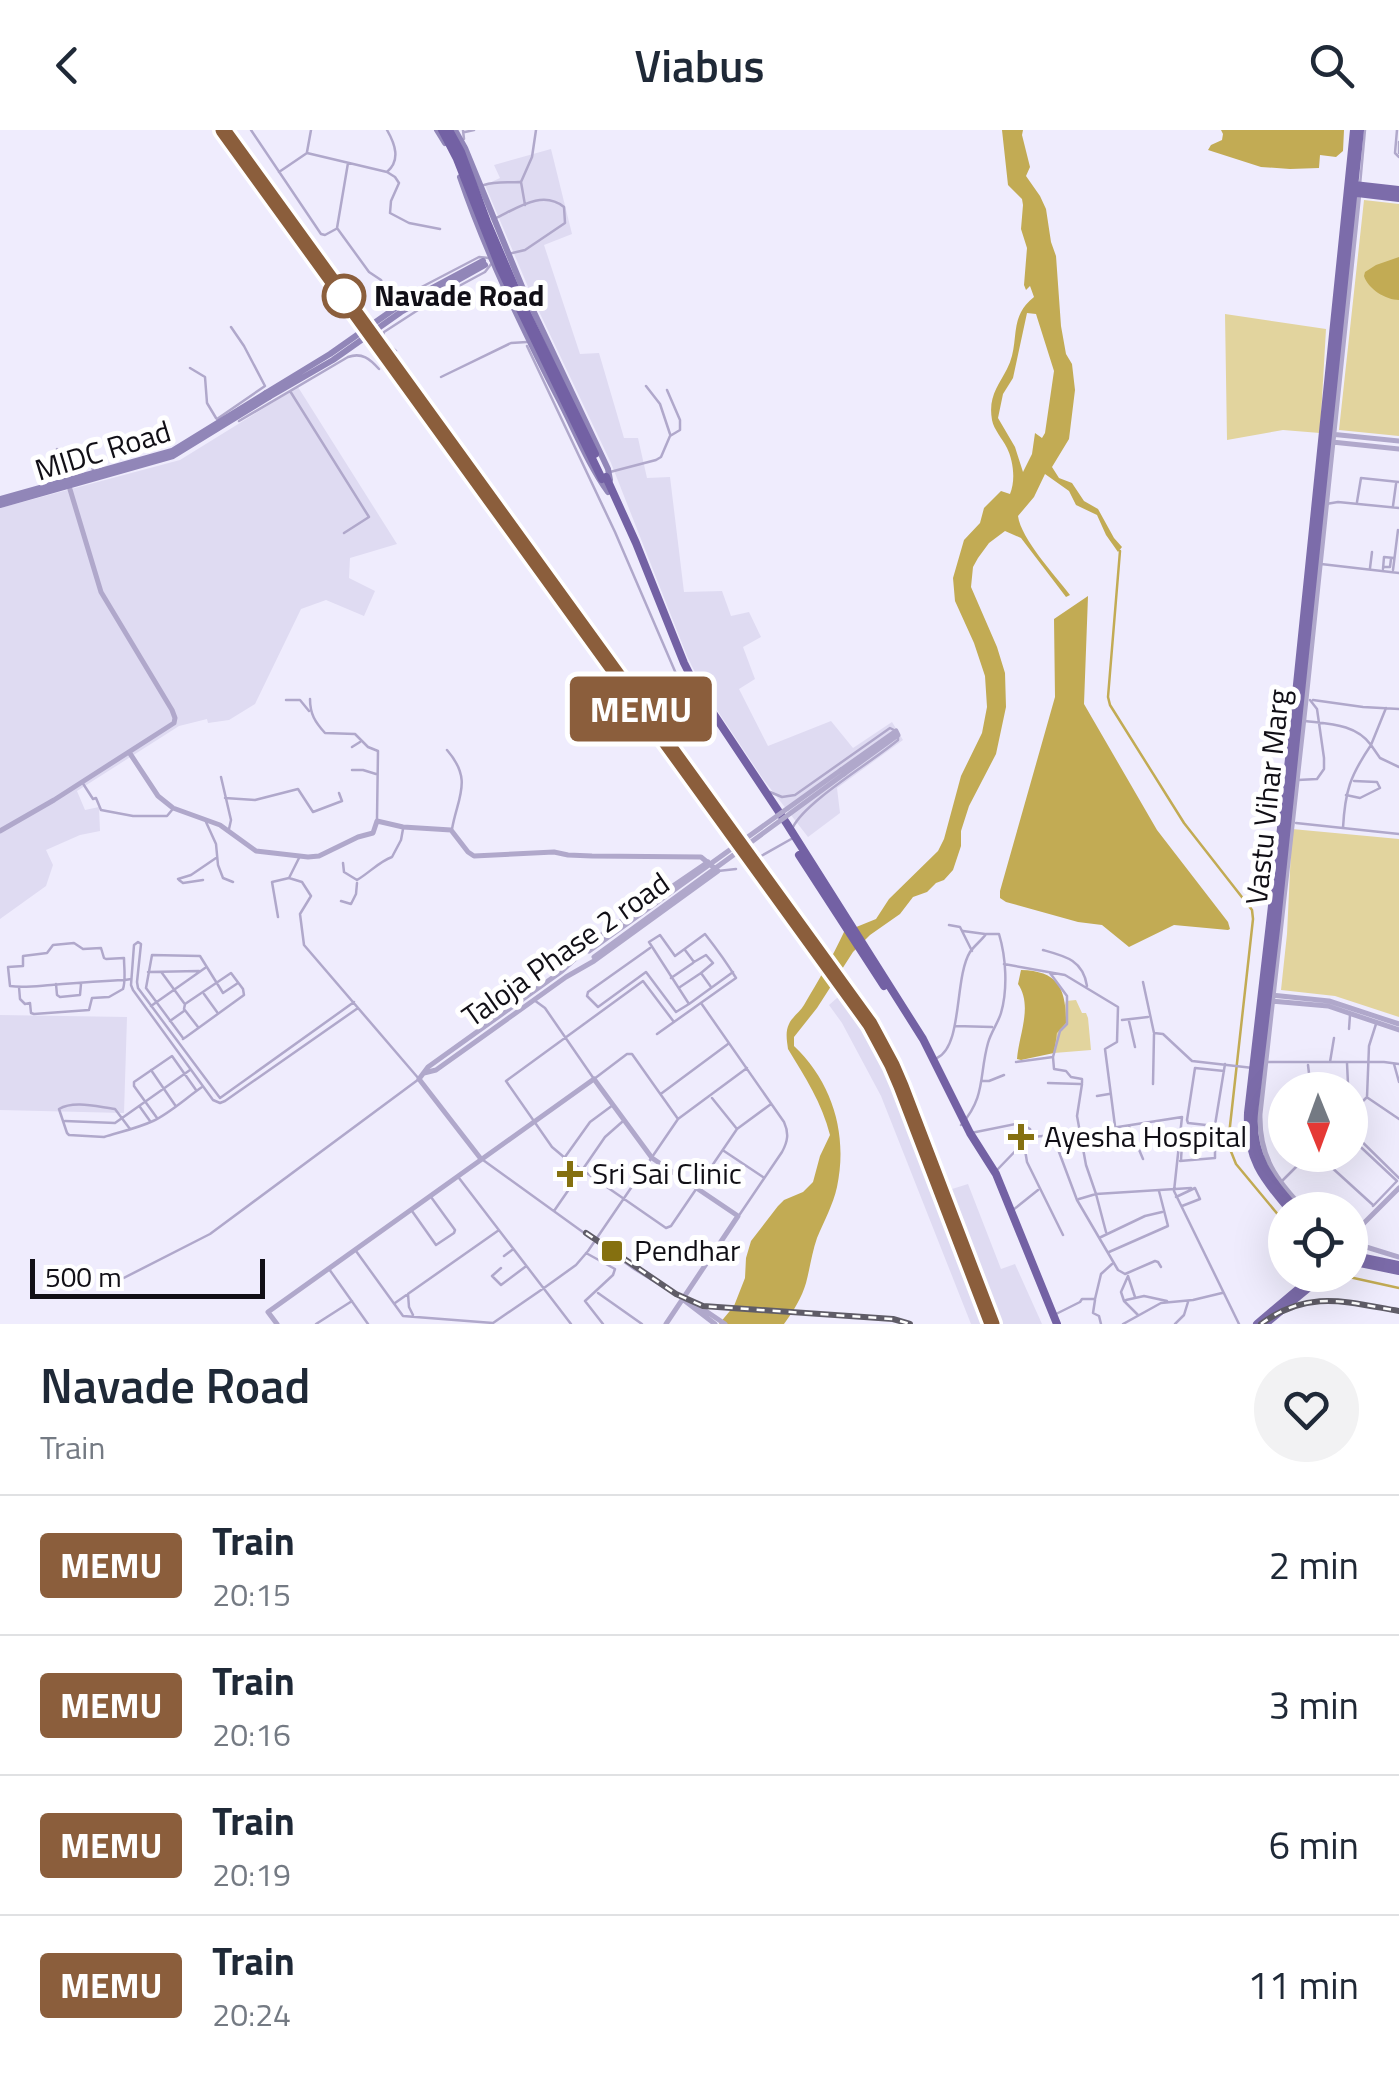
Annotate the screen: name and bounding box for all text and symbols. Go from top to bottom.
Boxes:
text: Viabus [634,31,765,99]
icon: back [40,38,95,93]
icon: search [1304,38,1359,93]
place label: Navade Road [374,272,545,318]
marker: Navade Road [323,275,365,317]
street label: MIDC Road [29,408,176,492]
line badge: MEMU [571,676,711,742]
text: MEMU [590,682,692,736]
street label: Vastu Vihar Marg [1233,687,1301,907]
street label: Taloja Phase 2 road [452,860,679,1038]
north arrow [1268,1072,1368,1172]
map controls [1268,1072,1368,1292]
place label: Ayesha Hospital [1044,1113,1247,1159]
marker: Ayesha Hospital [1008,1124,1034,1150]
place label: Sri Sai Clinic [592,1150,742,1196]
marker: Sri Sai Clinic [557,1161,583,1187]
button: locate [1268,1192,1368,1292]
place label: Pendhar [634,1227,740,1273]
marker: Pendhar [599,1238,625,1264]
scale bar [30,1254,265,1298]
text: 500 m [45,1255,122,1298]
text: Navade Road [40,1349,310,1422]
button: heart [1254,1357,1359,1462]
text: Train [40,1423,105,1471]
text: Train [212,1512,295,1570]
text: 2 min [1269,1536,1359,1594]
text: MEMU [60,1538,162,1592]
text: 20:15 [212,1570,291,1618]
text: Train [212,1652,295,1710]
text: 3 min [1269,1676,1359,1734]
text: MEMU [60,1678,162,1732]
text: 20:16 [212,1710,291,1758]
text: Train [212,1792,295,1850]
text: 6 min [1269,1816,1359,1874]
text: MEMU [60,1818,162,1872]
text: 20:19 [212,1850,291,1898]
text: Train [212,1932,295,1990]
text: 11 min [1248,1956,1359,2014]
text: MEMU [60,1958,162,2012]
text: 20:24 [212,1990,291,2038]

